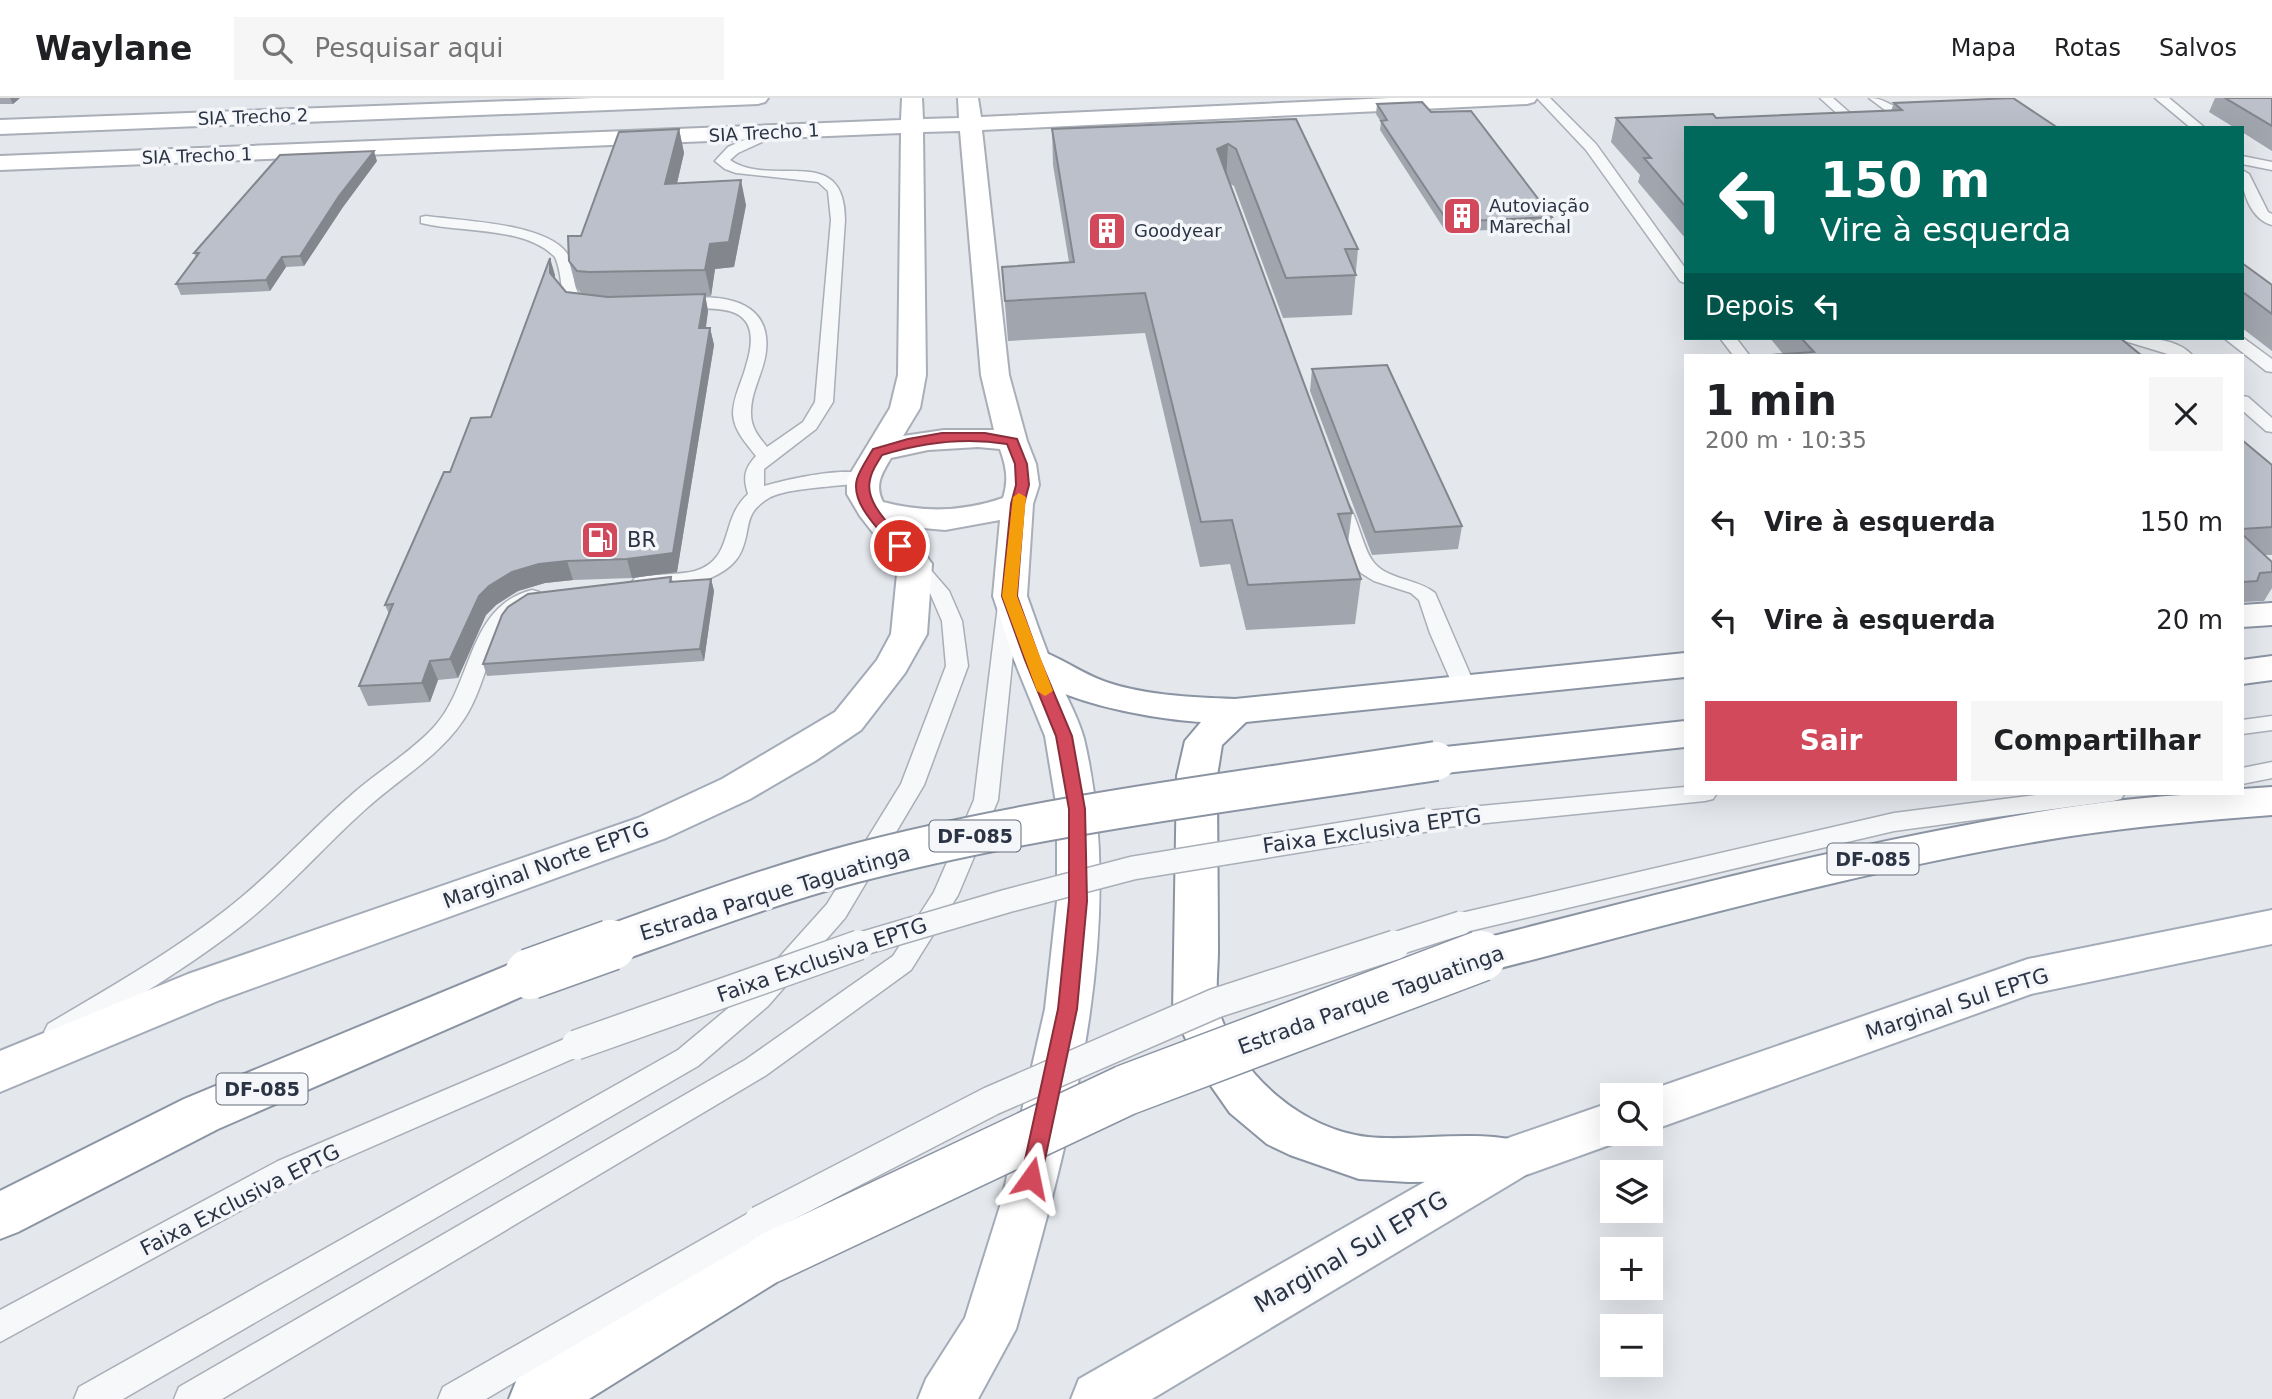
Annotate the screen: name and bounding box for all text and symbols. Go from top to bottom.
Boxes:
search box [234,17,724,80]
text: Waylane [35,29,192,68]
icon: search [258,29,296,67]
text: Pesquisar aqui [314,33,504,63]
text: Mapa [1951,34,2016,62]
text: Rotas [2054,34,2121,62]
text: Salvos [2159,34,2237,62]
street label: SIA Trecho 2 [197,104,309,129]
street label: SIA Trecho 1 [708,119,820,146]
street label: SIA Trecho 1 [141,143,253,168]
text: 150 m [1820,152,1990,209]
icon: left [1705,154,1796,245]
building icon: Autoviação Marechal [1441,195,1483,237]
place label: Autoviação Marechal [1489,195,1589,237]
building icon: Goodyear [1086,210,1128,252]
text: Vire à esquerda [1820,211,2071,249]
place label: Goodyear [1134,220,1222,241]
icon: left [1808,287,1846,325]
text: Depois [1705,291,1794,321]
text: 1 min [1705,376,1837,425]
button: close [2149,377,2223,451]
text: 200 m · 10:35 [1705,427,1867,453]
icon: left [1705,503,1743,541]
text: Vire à esquerda [1764,507,1996,537]
text: 150 m [2140,507,2223,537]
pin [870,516,930,576]
fuel station icon: BR [579,519,621,561]
icon: arrive [881,527,919,565]
place label: BR [627,528,656,552]
icon: left [1705,601,1743,639]
text: Vire à esquerda [1764,605,1996,635]
text: 20 m [2156,605,2223,635]
button: Sair [1705,701,1957,781]
button: Compartilhar [1971,701,2223,781]
street label: Faixa Exclusiva EPTG [1261,804,1483,858]
street label: Marginal Norte EPTG [440,817,652,913]
road number: DF-085 [930,820,1020,852]
street label: Estrada Parque Taguatinga [637,840,913,946]
road number: DF-085 [1828,844,1918,874]
street label: Faixa Exclusiva EPTG [714,913,930,1007]
street label: Estrada Parque Taguatinga [1235,941,1507,1059]
street label: Marginal Sul EPTG [1862,963,2052,1045]
road number: DF-085 [216,1074,308,1105]
map controls [1600,1083,1663,1377]
button: search [1600,1083,1663,1146]
street label: Faixa Exclusiva EPTG [136,1139,344,1261]
position arrow [994,1141,1068,1215]
button: layers [1600,1160,1663,1223]
street label: Marginal Sul EPTG [1249,1185,1453,1319]
button: + [1600,1237,1663,1300]
button: − [1600,1314,1663,1377]

